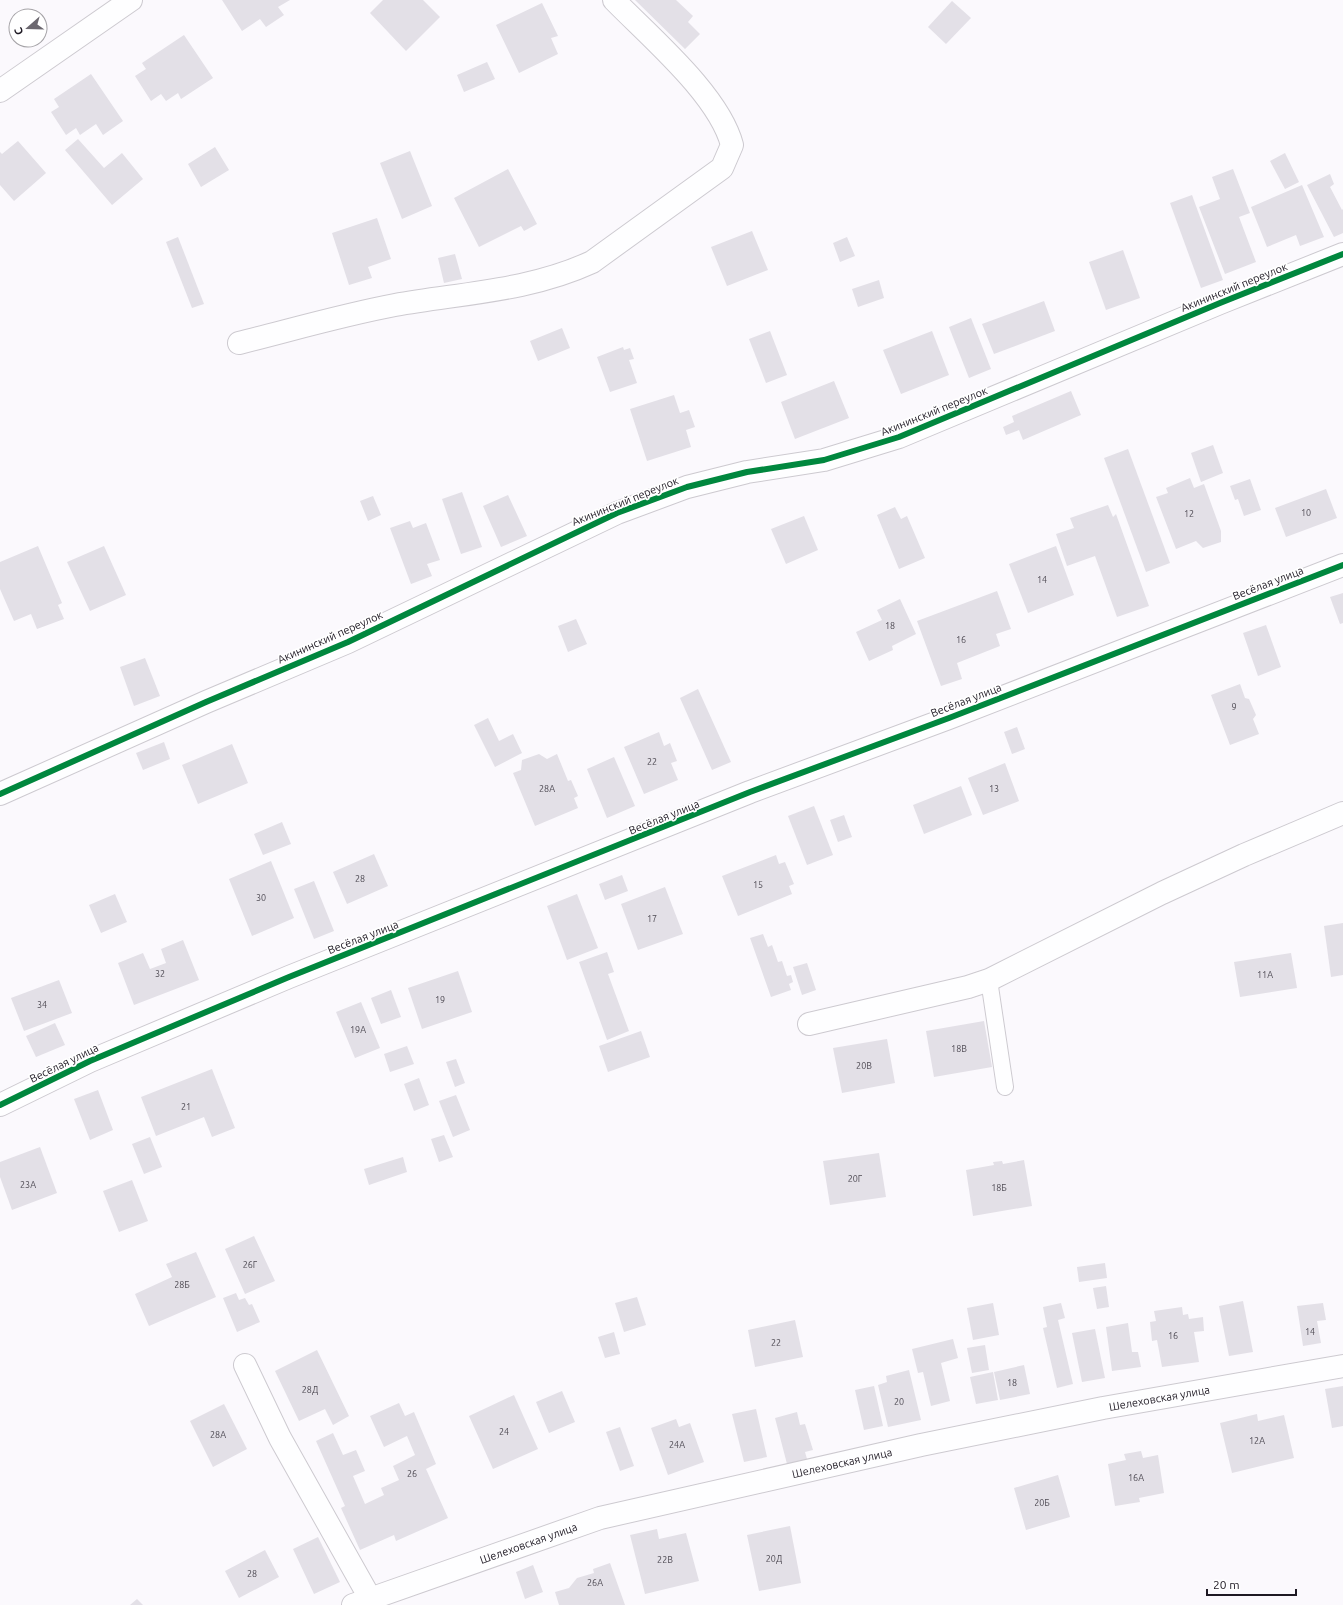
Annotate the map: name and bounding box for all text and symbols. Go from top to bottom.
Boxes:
north arrow [8,8,48,48]
text: С [12,26,25,37]
street label: Акининский переулок [1179,260,1289,314]
street label: Акининский переулок [879,384,989,438]
street label: Акининский переулок [570,474,680,528]
house number: 10 [1301,508,1311,518]
house number: 12 [1184,509,1194,519]
street label: Весёлая улица [1231,564,1305,602]
house number: 14 [1037,575,1047,585]
street label: Акининский переулок [276,608,385,666]
house number: 18 [885,621,895,631]
house number: 16 [956,635,966,645]
street label: Весёлая улица [929,681,1003,719]
house number: 9 [1231,702,1237,712]
house number: 22 [647,757,657,767]
house number: 28А [539,784,555,794]
house number: 13 [989,784,999,794]
street label: Весёлая улица [627,797,701,837]
house number: 28 [355,874,365,884]
house number: 15 [753,880,763,890]
house number: 30 [256,893,266,903]
house number: 17 [647,914,657,924]
street label: Весёлая улица [326,918,400,956]
house number: 32 [155,969,165,979]
house number: 11А [1257,970,1273,980]
house number: 19 [435,995,445,1005]
house number: 34 [37,1000,47,1010]
house number: 19А [350,1025,366,1035]
street label: Весёлая улица [28,1041,100,1085]
house number: 18В [951,1044,967,1054]
house number: 20В [856,1061,872,1071]
house number: 21 [181,1102,191,1112]
house number: 20Г [848,1174,863,1184]
house number: 23А [20,1180,36,1190]
house number: 18Б [991,1183,1007,1193]
house number: 26Г [243,1260,258,1270]
house number: 28Б [174,1280,190,1290]
house number: 14 [1305,1327,1315,1337]
house number: 16 [1168,1331,1178,1341]
house number: 22 [771,1338,781,1348]
house number: 18 [1007,1378,1017,1388]
street label: Шелеховская улица [1108,1383,1211,1413]
house number: 28Д [302,1385,318,1395]
house number: 20 [894,1397,904,1407]
house number: 24 [499,1427,509,1437]
house number: 28А [210,1430,226,1440]
house number: 12А [1249,1436,1265,1446]
house number: 24А [669,1440,685,1450]
street label: Шелеховская улица [791,1446,893,1480]
house number: 26 [407,1469,417,1479]
house number: 16А [1128,1473,1144,1483]
house number: 20Б [1034,1498,1050,1508]
street label: Шелеховская улица [478,1521,579,1566]
house number: 20Д [766,1554,782,1564]
house number: 22В [657,1555,673,1565]
house number: 28 [247,1569,257,1579]
scale bar [1207,1571,1296,1597]
house number: 26А [587,1578,603,1588]
text: 20 m [1213,1578,1240,1591]

